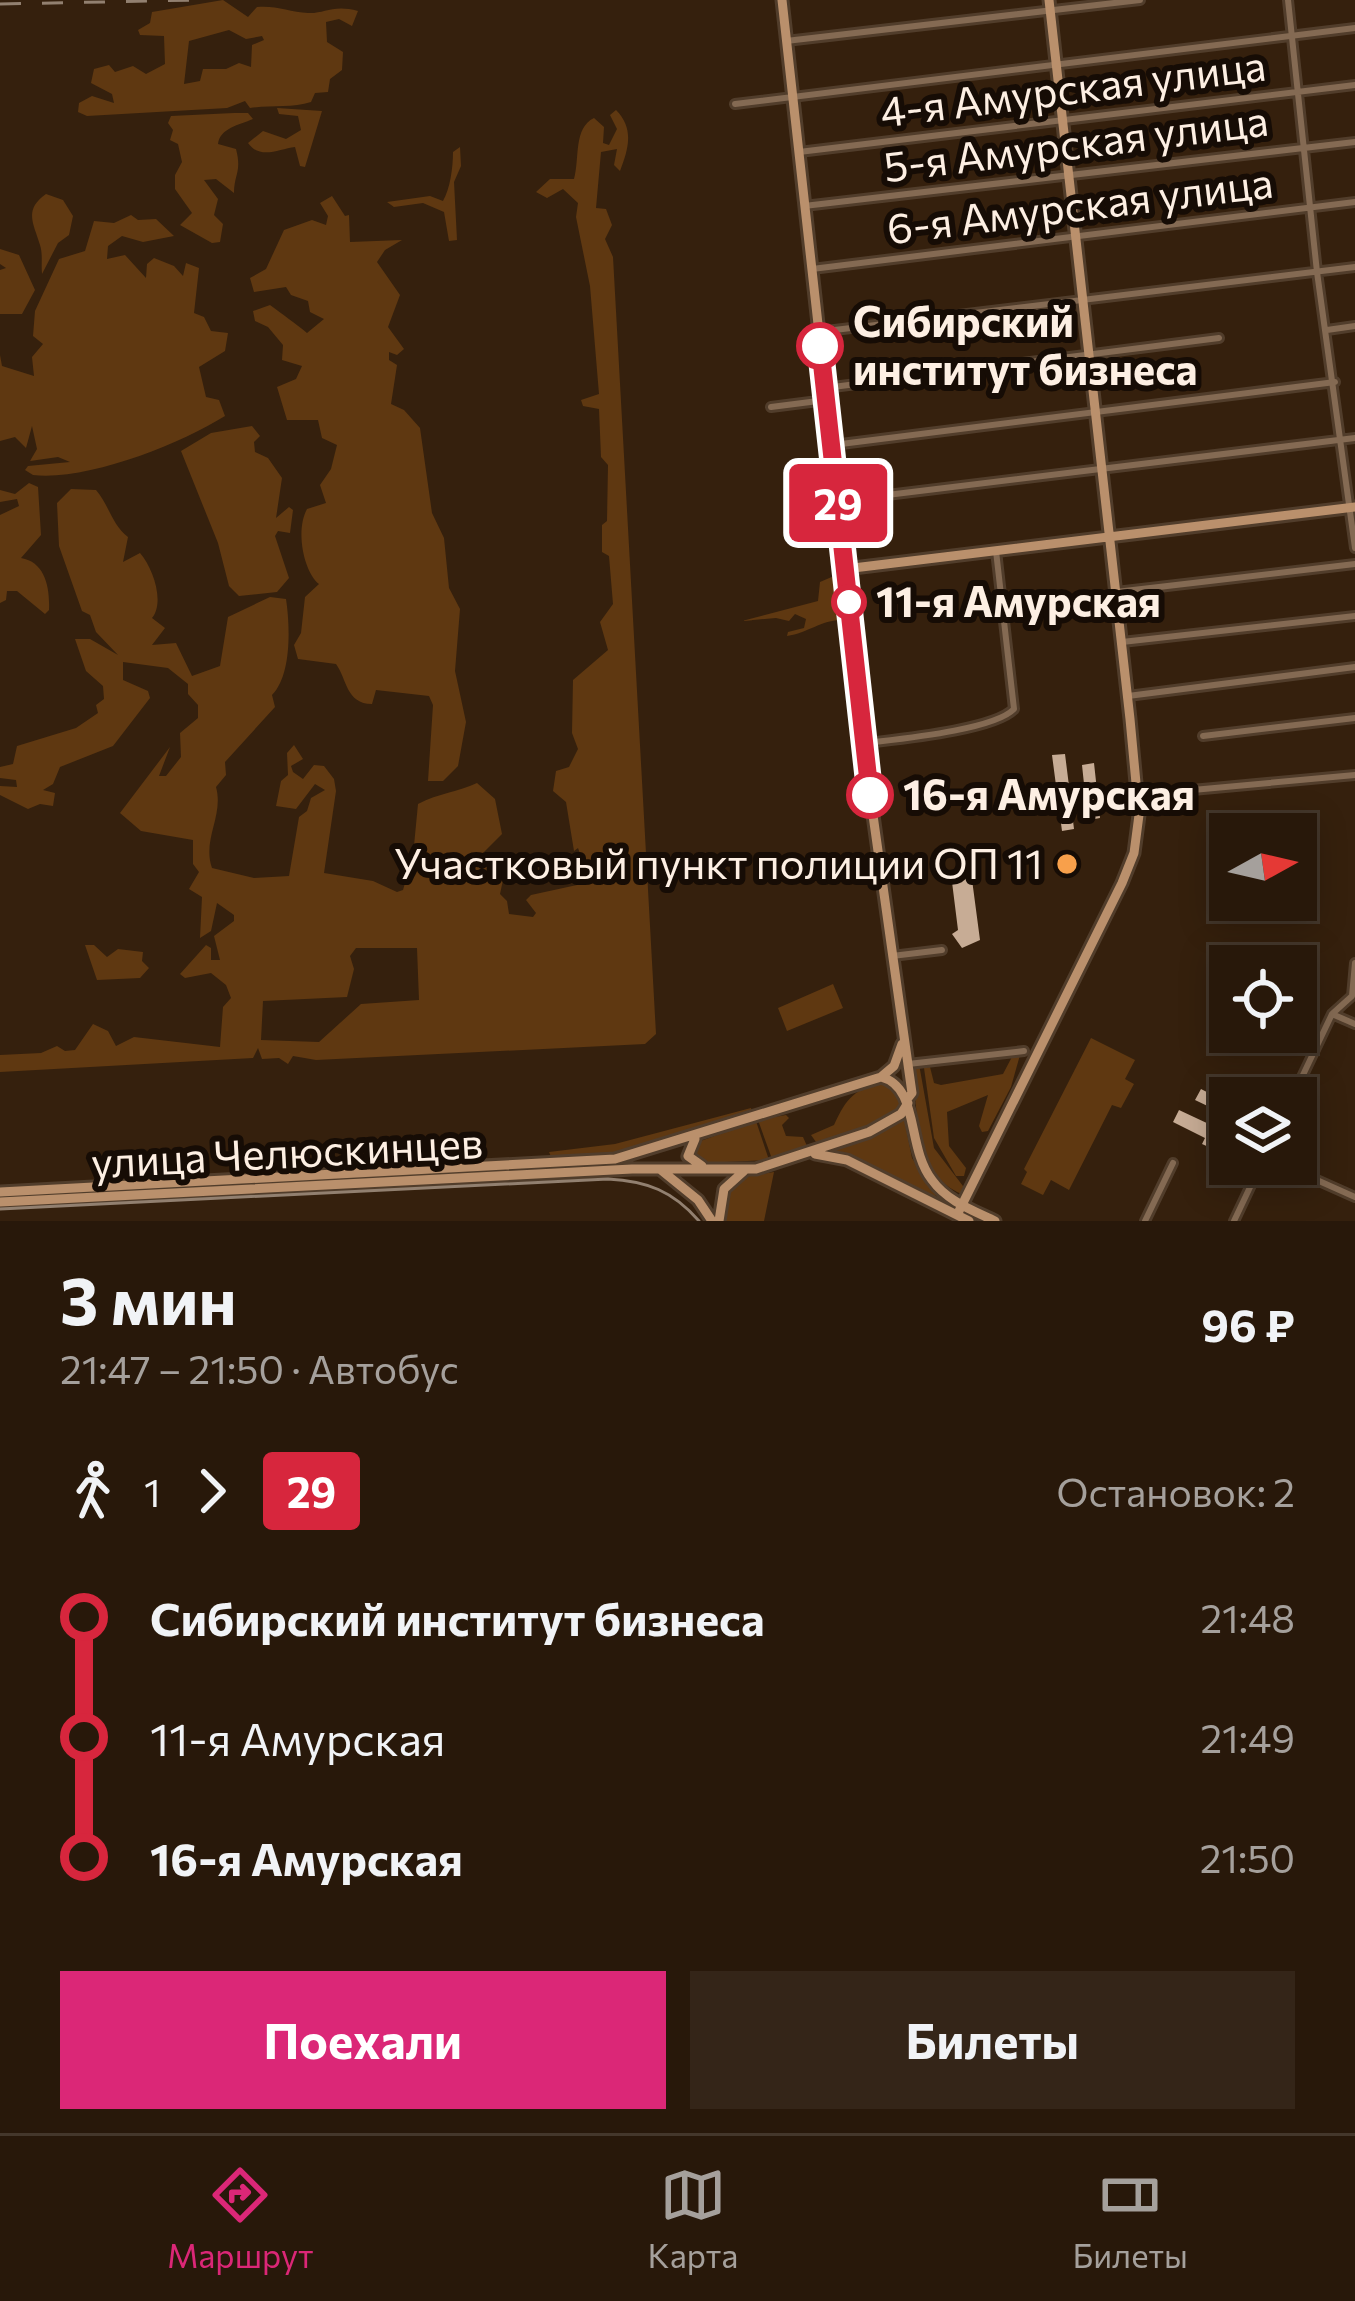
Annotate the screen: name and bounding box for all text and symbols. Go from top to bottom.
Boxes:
street label: 4-я Амурская улица [877,38,1268,136]
street label: 5-я Амурская улица [881,93,1271,191]
street label: 6-я Амурская улица [884,155,1276,253]
place label: Сибирский институт бизнеса [853,294,1197,394]
marker: Сибирский институт бизнеса [798,324,842,368]
line badge: 29 [784,464,892,542]
text: 29 [813,477,863,529]
place label: 11-я Амурская [876,574,1161,626]
marker: 11-я Амурская [833,586,865,618]
place label: 16-я Амурская [903,767,1195,819]
marker: 16-я Амурская [848,773,892,817]
north arrow [1209,813,1317,921]
map controls [1209,813,1317,1185]
place label: Участковый пункт полиции ОП 11 [394,836,1043,888]
marker: Участковый пункт полиции ОП 11 [1054,851,1080,877]
button: locate [1209,945,1317,1053]
button: layers [1209,1077,1317,1185]
street label: улица Челюскинцев [90,1115,484,1187]
text: 3 мин [60,1258,237,1339]
text: 96 ₽ [1201,1296,1295,1351]
text: 21:47 – 21:50 · Автобус [60,1344,459,1392]
icon: walk [60,1458,126,1524]
icon: forward [179,1458,245,1524]
text: 29 [287,1465,336,1517]
text: 1 [144,1467,161,1515]
text: Остановок: 2 [1057,1467,1295,1515]
text: Сибирский институт бизнеса [150,1590,764,1645]
text: 21:48 [1200,1593,1295,1641]
text: 11-я Амурская [150,1710,446,1765]
text: 21:49 [1200,1713,1295,1761]
text: 16-я Амурская [150,1830,463,1885]
text: 21:50 [1200,1833,1295,1881]
button: Поехали [60,1971,666,2109]
button: Билеты [690,1971,1295,2109]
tab: Маршрут [167,2162,314,2275]
tab: Карта [648,2162,738,2275]
tab: Билеты [1072,2162,1188,2275]

